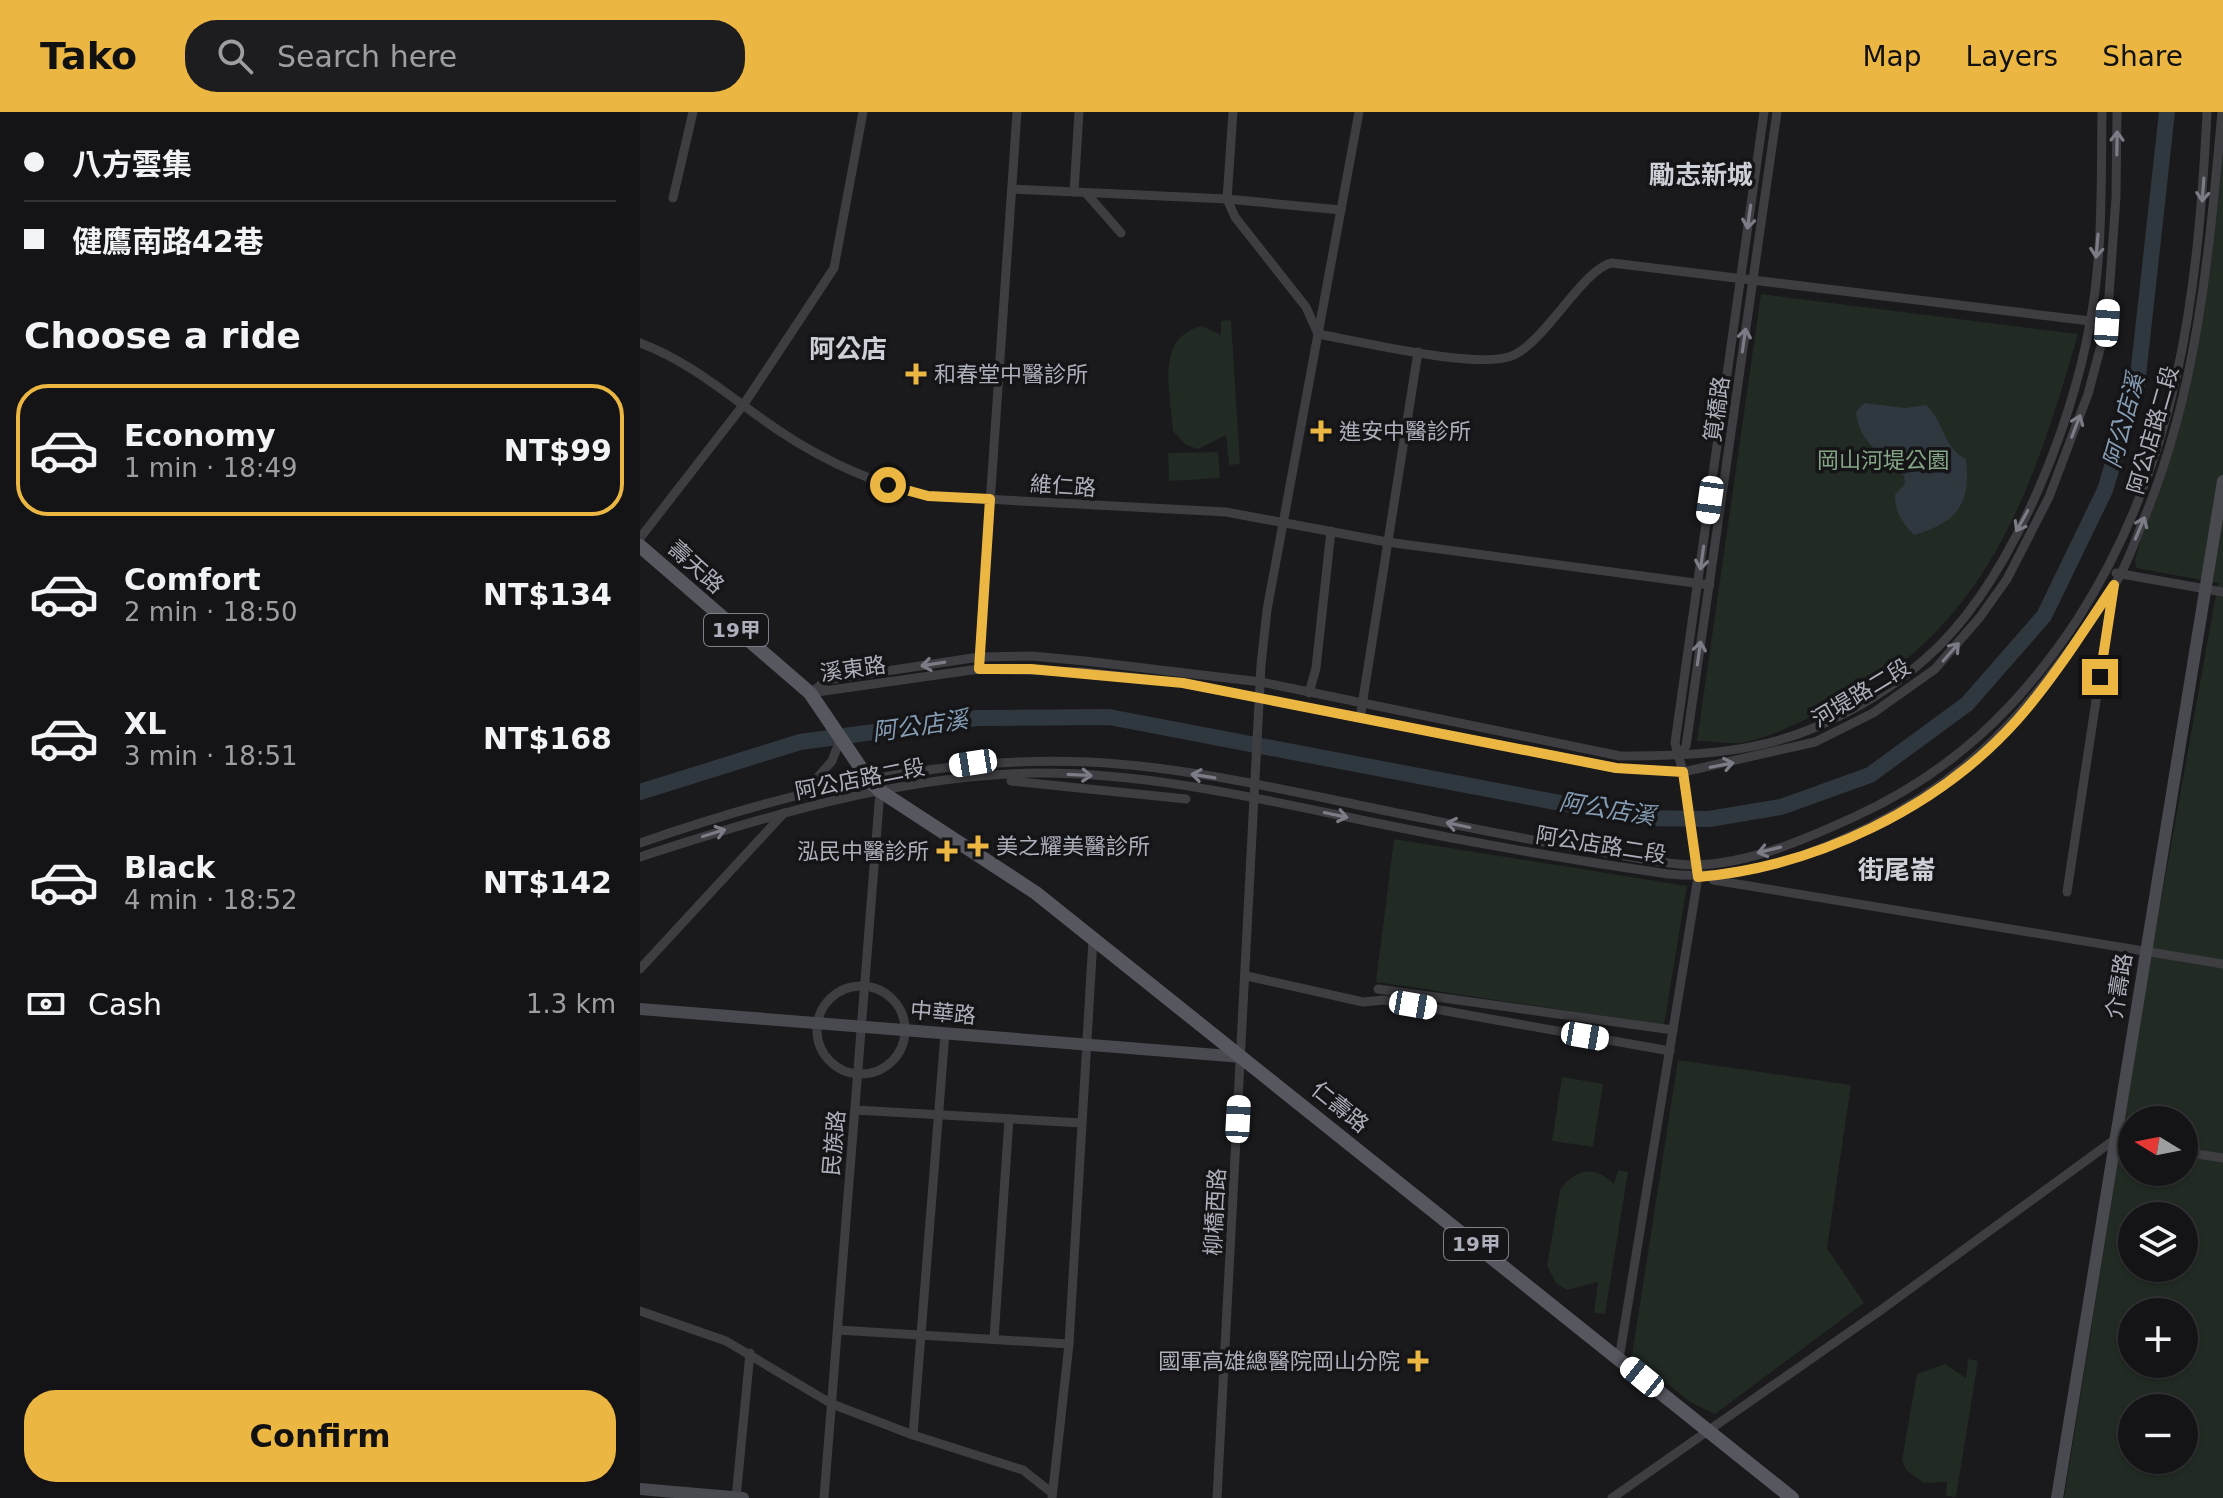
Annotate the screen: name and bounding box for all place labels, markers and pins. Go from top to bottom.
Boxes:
place label: 和春堂中醫診所 [934,362,1088,387]
marker: 和春堂中醫診所 [905,363,927,385]
place label: 進安中醫診所 [1339,419,1471,444]
marker: 進安中醫診所 [1310,420,1332,442]
place label: 美之耀美醫診所 [996,834,1150,859]
marker: 美之耀美醫診所 [967,835,989,857]
place label: 泓民中醫診所 [797,839,929,864]
marker: 泓民中醫診所 [936,840,958,862]
place label: 國軍高雄總醫院岡山分院 [1158,1349,1400,1374]
marker: 國軍高雄總醫院岡山分院 [1407,1350,1429,1372]

